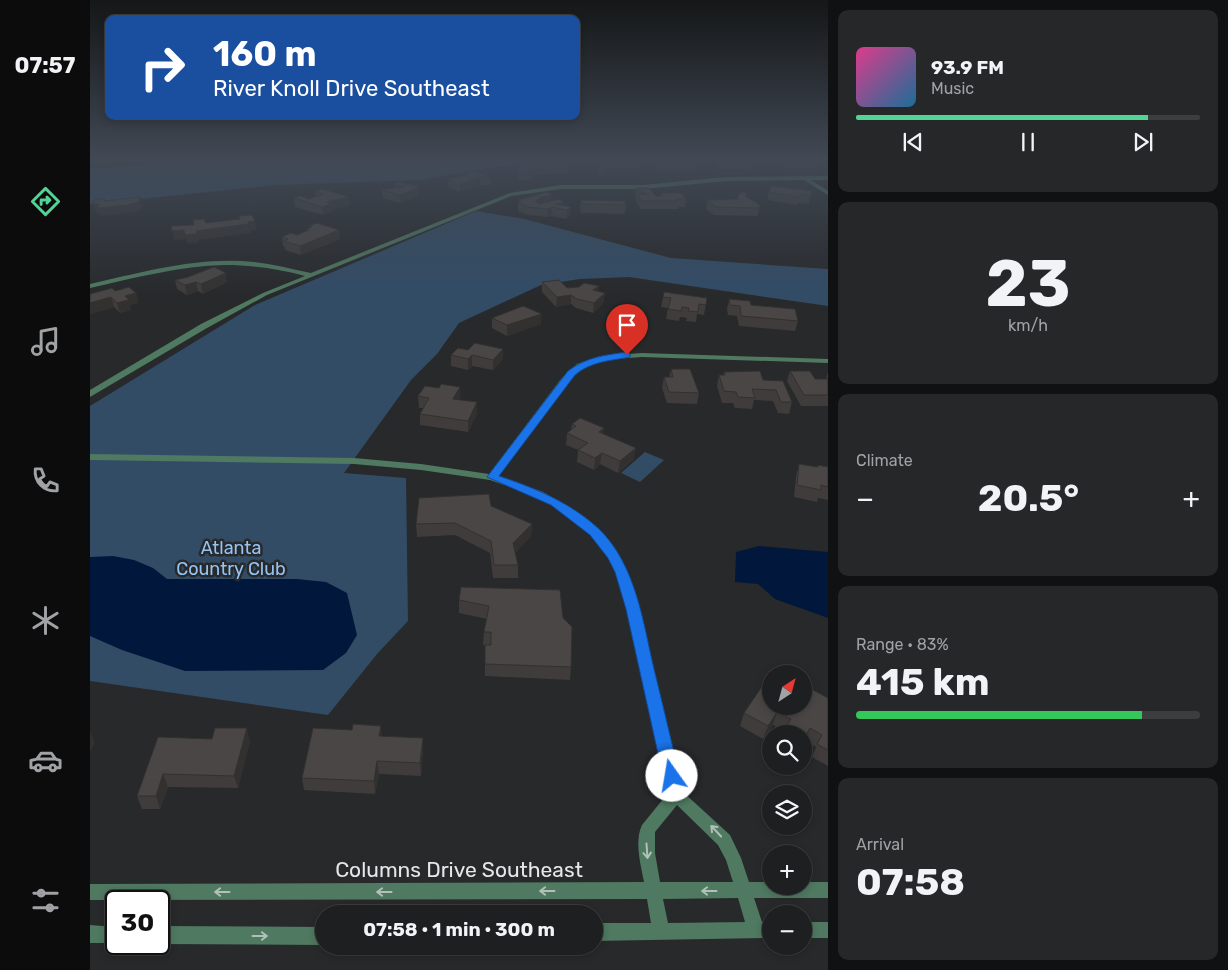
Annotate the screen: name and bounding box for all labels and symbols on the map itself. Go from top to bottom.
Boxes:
pin [606,304,648,355]
park label: Atlanta Country Club [176,537,286,580]
north arrow [762,665,812,715]
position arrow [645,749,697,801]
one-way arrow [710,825,722,837]
one-way arrow [643,842,652,858]
street label: Columns Drive Southeast [335,857,583,882]
one-way arrow [539,886,556,896]
one-way arrow [702,886,718,896]
one-way arrow [214,887,230,897]
one-way arrow [377,887,393,897]
speed limit sign: 30 [105,890,170,955]
one-way arrow [252,931,268,941]

